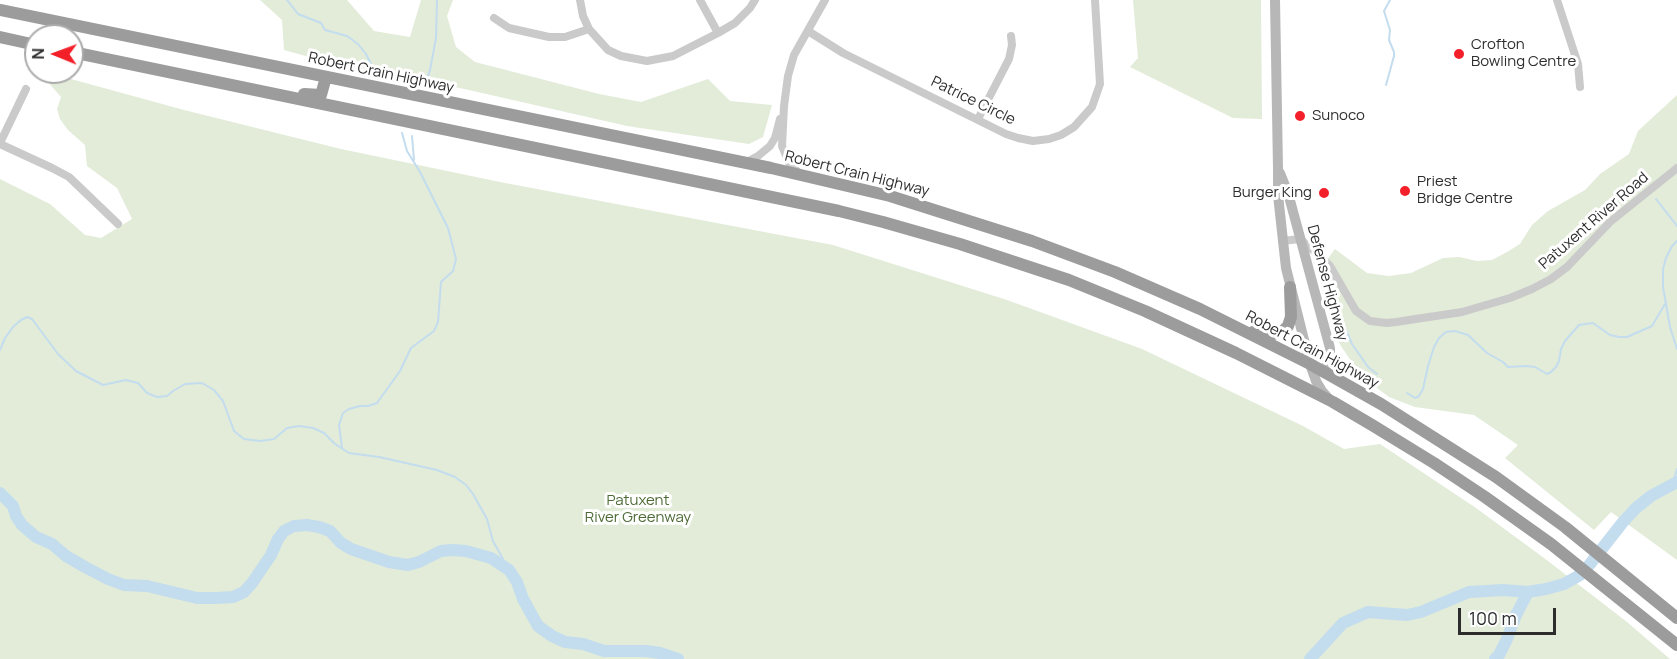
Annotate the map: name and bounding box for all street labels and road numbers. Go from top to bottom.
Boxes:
street label: Robert Crain Highway [307,49,455,97]
street label: Patrice Circle [928,73,1018,129]
street label: Robert Crain Highway [783,147,931,201]
street label: Patuxent River Road [1536,169,1652,273]
street label: Defense Highway [1303,223,1351,343]
street label: Robert Crain Highway [1242,307,1382,393]

